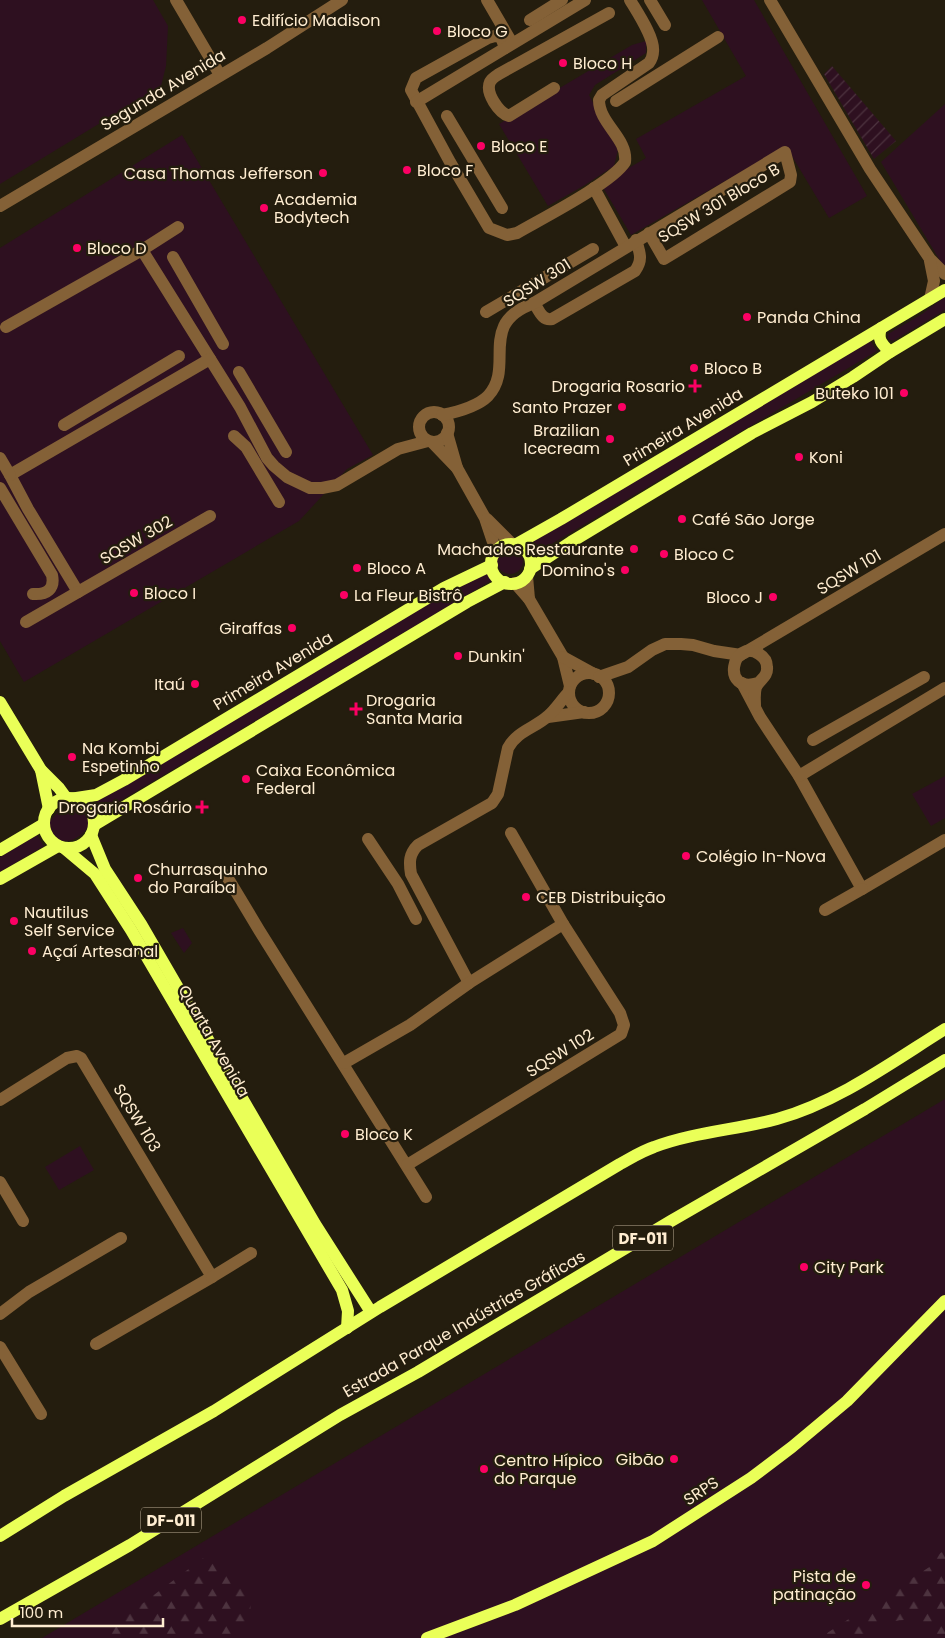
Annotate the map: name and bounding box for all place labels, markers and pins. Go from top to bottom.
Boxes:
place label: Edifício Madison [252,9,381,32]
marker: Edifício Madison [236,14,248,26]
place label: Bloco G [447,20,508,43]
marker: Bloco G [431,25,443,37]
place label: Bloco H [573,52,632,75]
marker: Bloco H [557,57,569,69]
place label: Bloco E [491,135,547,158]
marker: Bloco E [475,140,487,152]
place label: Bloco F [417,159,473,182]
place label: Casa Thomas Jefferson [124,162,313,185]
marker: Bloco F [401,164,413,176]
marker: Casa Thomas Jefferson [317,167,329,179]
place label: Academia Bodytech [274,188,357,229]
marker: Academia Bodytech [258,202,270,214]
place label: Bloco D [87,237,147,260]
marker: Bloco D [71,242,83,254]
place label: Panda China [757,306,861,329]
marker: Panda China [741,311,753,323]
place label: Bloco B [704,357,762,380]
marker: Bloco B [688,362,700,374]
place label: Drogaria Rosario [552,375,685,398]
marker: Drogaria Rosario [689,380,701,392]
place label: Buteko 101 [815,382,894,405]
marker: Buteko 101 [898,387,910,399]
place label: Santo Prazer [512,396,612,419]
marker: Santo Prazer [616,401,628,413]
place label: Brazilian Icecream [524,419,600,460]
marker: Brazilian Icecream [604,433,616,445]
place label: Koni [809,446,843,469]
marker: Koni [793,451,805,463]
place label: Café São Jorge [692,508,815,531]
marker: Café São Jorge [676,513,688,525]
place label: Machados Restaurante [437,538,624,561]
marker: Machados Restaurante [628,543,640,555]
place label: Bloco C [674,543,735,566]
marker: Bloco C [658,548,670,560]
place label: Bloco A [367,557,426,580]
place label: Domino's [542,559,615,582]
marker: Bloco A [351,562,363,574]
marker: Domino's [619,564,631,576]
place label: Bloco I [144,582,196,605]
place label: La Fleur Bistrô [354,584,463,607]
place label: Bloco J [706,586,763,609]
marker: Bloco I [128,587,140,599]
marker: La Fleur Bistrô [338,589,350,601]
marker: Bloco J [767,591,779,603]
place label: Giraffas [219,617,282,640]
marker: Giraffas [286,622,298,634]
place label: Dunkin' [468,645,525,668]
marker: Dunkin' [452,650,464,662]
place label: Itaú [154,673,185,696]
marker: Itaú [189,678,201,690]
place label: Drogaria Santa Maria [366,689,463,730]
marker: Drogaria Santa Maria [350,703,362,715]
place label: Na Kombi Espetinho [82,737,160,778]
marker: Na Kombi Espetinho [66,751,78,763]
place label: Caixa Econômica Federal [256,759,395,800]
marker: Caixa Econômica Federal [240,773,252,785]
place label: Drogaria Rosário [59,796,192,819]
marker: Drogaria Rosário [196,801,208,813]
place label: Colégio In-Nova [696,845,826,868]
marker: Colégio In-Nova [680,850,692,862]
place label: Churrasquinho do Paraíba [148,858,268,899]
marker: Churrasquinho do Paraíba [132,872,144,884]
place label: CEB Distribuição [536,886,666,909]
marker: CEB Distribuição [520,891,532,903]
place label: Nautilus Self Service [24,901,115,942]
marker: Nautilus Self Service [8,915,20,927]
place label: Açaí Artesanal [42,940,158,963]
marker: Açaí Artesanal [26,945,38,957]
place label: Bloco K [355,1123,413,1146]
marker: Bloco K [339,1128,351,1140]
place label: City Park [814,1256,884,1279]
marker: City Park [798,1261,810,1273]
place label: Gibão [616,1448,664,1471]
place label: Centro Hípico do Parque [494,1449,603,1490]
marker: Gibão [668,1453,680,1465]
marker: Centro Hípico do Parque [478,1463,490,1475]
place label: Pista de patinação [773,1565,856,1606]
marker: Pista de patinação [860,1579,872,1591]

